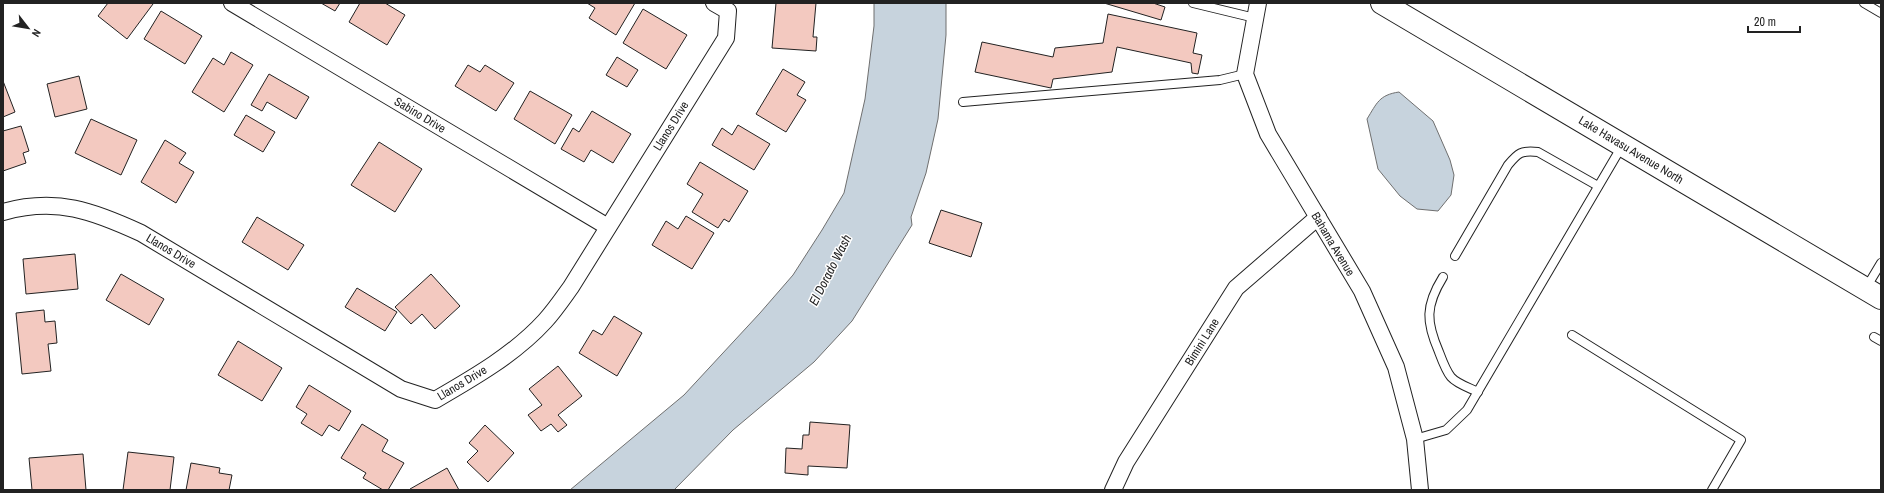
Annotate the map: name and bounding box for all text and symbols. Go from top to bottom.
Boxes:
north arrow [8,8,48,48]
scale bar [1748,8,1800,34]
text: 20 m [1754,14,1776,30]
text: N [29,27,44,40]
street label: Sabino Drive [391,93,449,137]
street label: Llanos Drive [650,98,692,154]
street label: Lake Havasu Avenue North [1576,112,1686,188]
street label: Bahama Avenue [1308,209,1358,279]
street label: Llanos Drive [143,230,199,272]
water label: El Dorado Wash [805,232,855,308]
street label: Bimini Lane [1181,315,1223,369]
street label: Llanos Drive [434,362,490,404]

